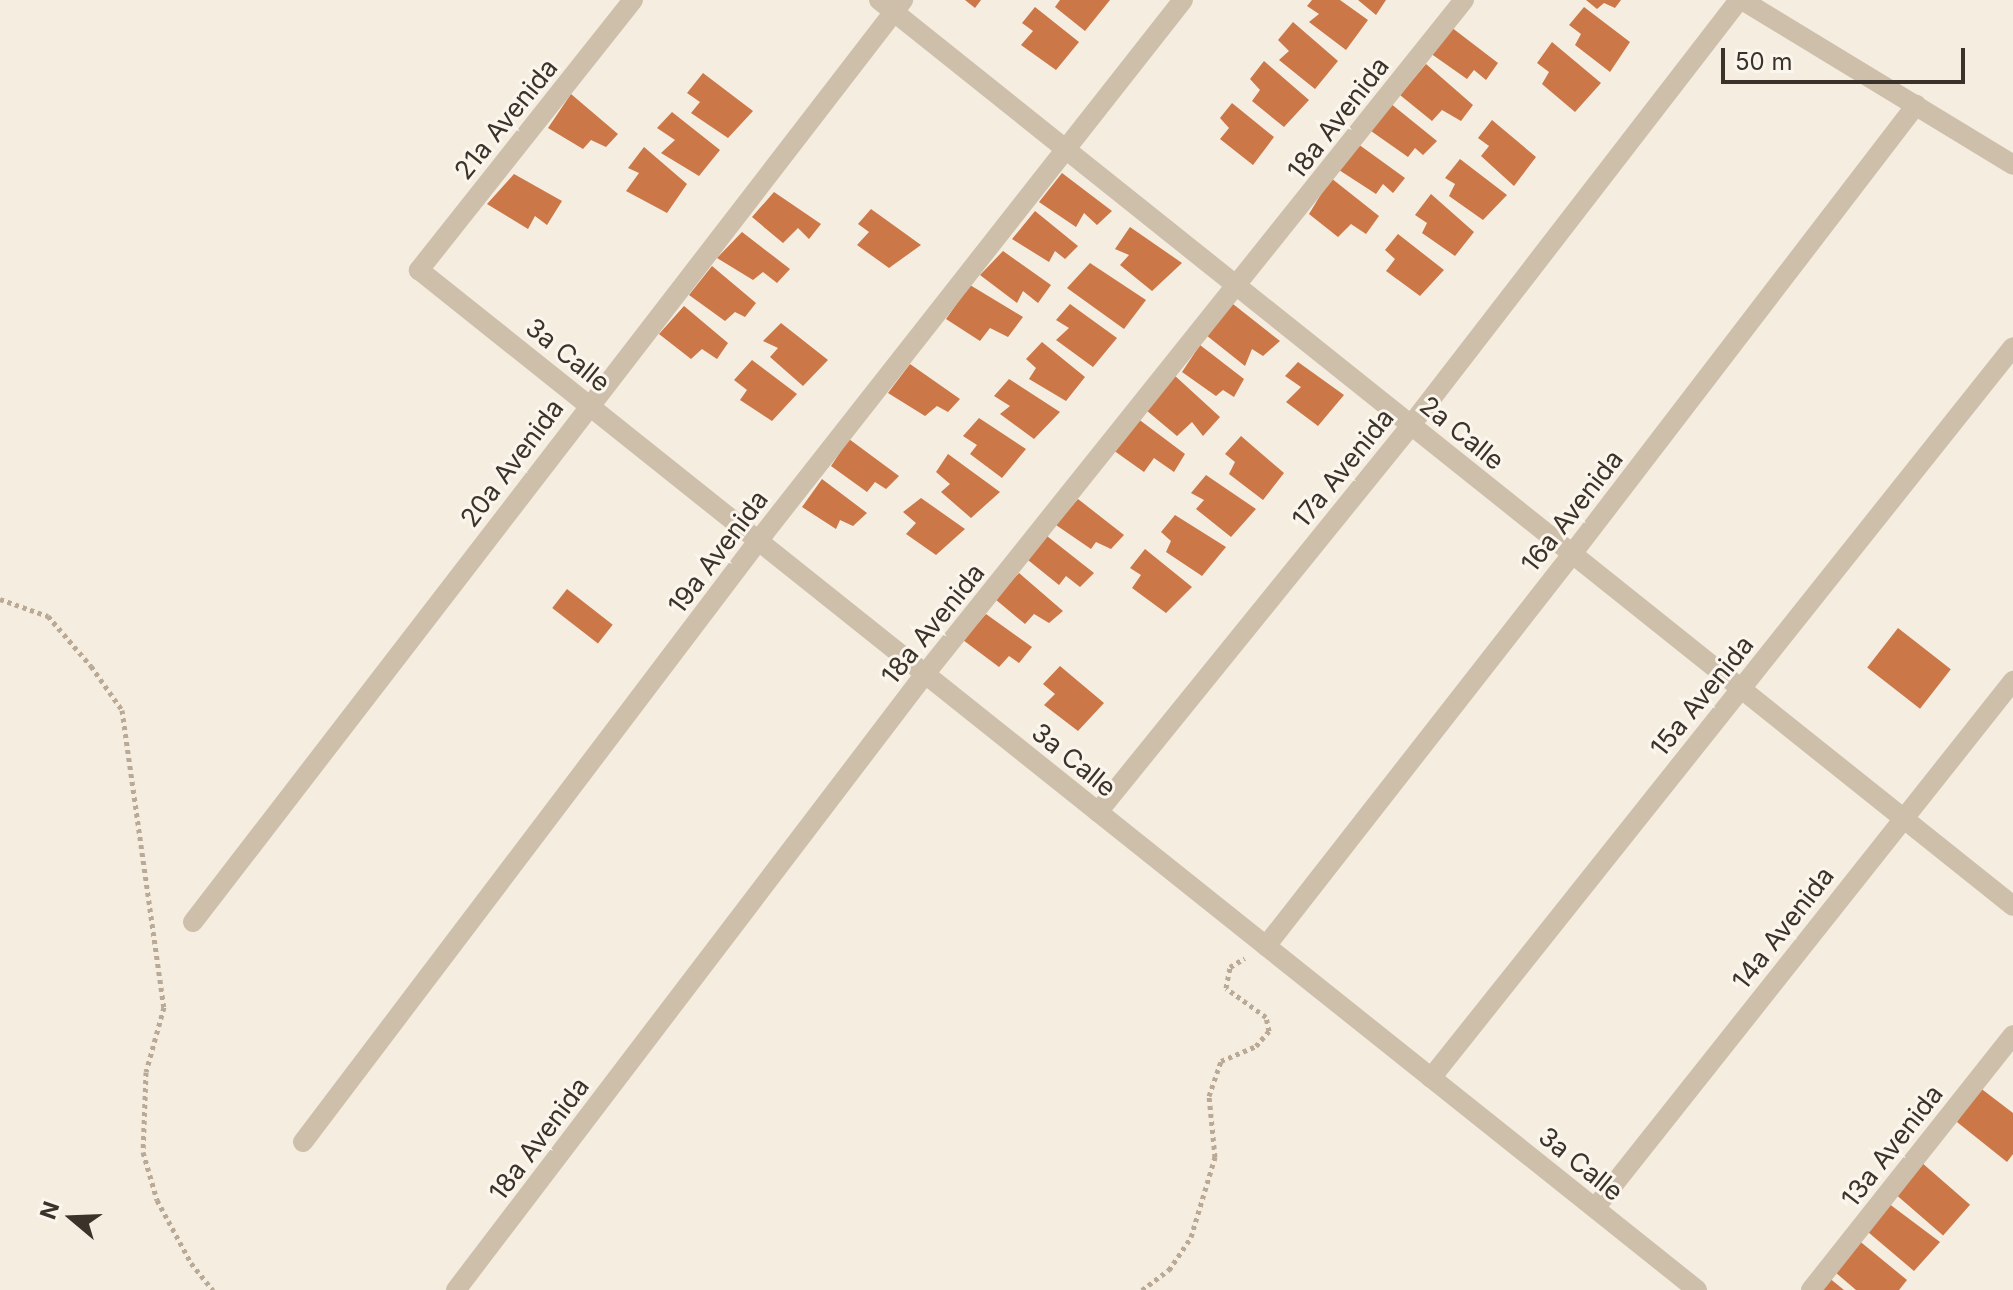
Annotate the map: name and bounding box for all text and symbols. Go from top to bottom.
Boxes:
scale bar [1725,32,1969,82]
text: 50 m [1735,47,1793,76]
street label: 18a Avenida [1281,51,1395,185]
street label: 21a Avenida [448,52,564,186]
street label: 3a Calle [520,312,616,398]
street label: 2a Calle [1414,390,1510,476]
street label: 20a Avenida [454,393,570,533]
street label: 17a Avenida [1286,402,1400,534]
street label: 16a Avenida [1515,444,1629,578]
street label: 19a Avenida [662,484,774,620]
street label: 18a Avenida [875,557,991,691]
street label: 15a Avenida [1644,629,1760,763]
street label: 3a Calle [1026,717,1122,803]
street label: 14a Avenida [1725,861,1841,995]
street label: 18a Avenida [483,1071,595,1207]
street label: 13a Avenida [1835,1079,1949,1213]
street label: 3a Calle [1533,1121,1629,1207]
north arrow [32,1178,112,1258]
text: N [34,1198,64,1222]

